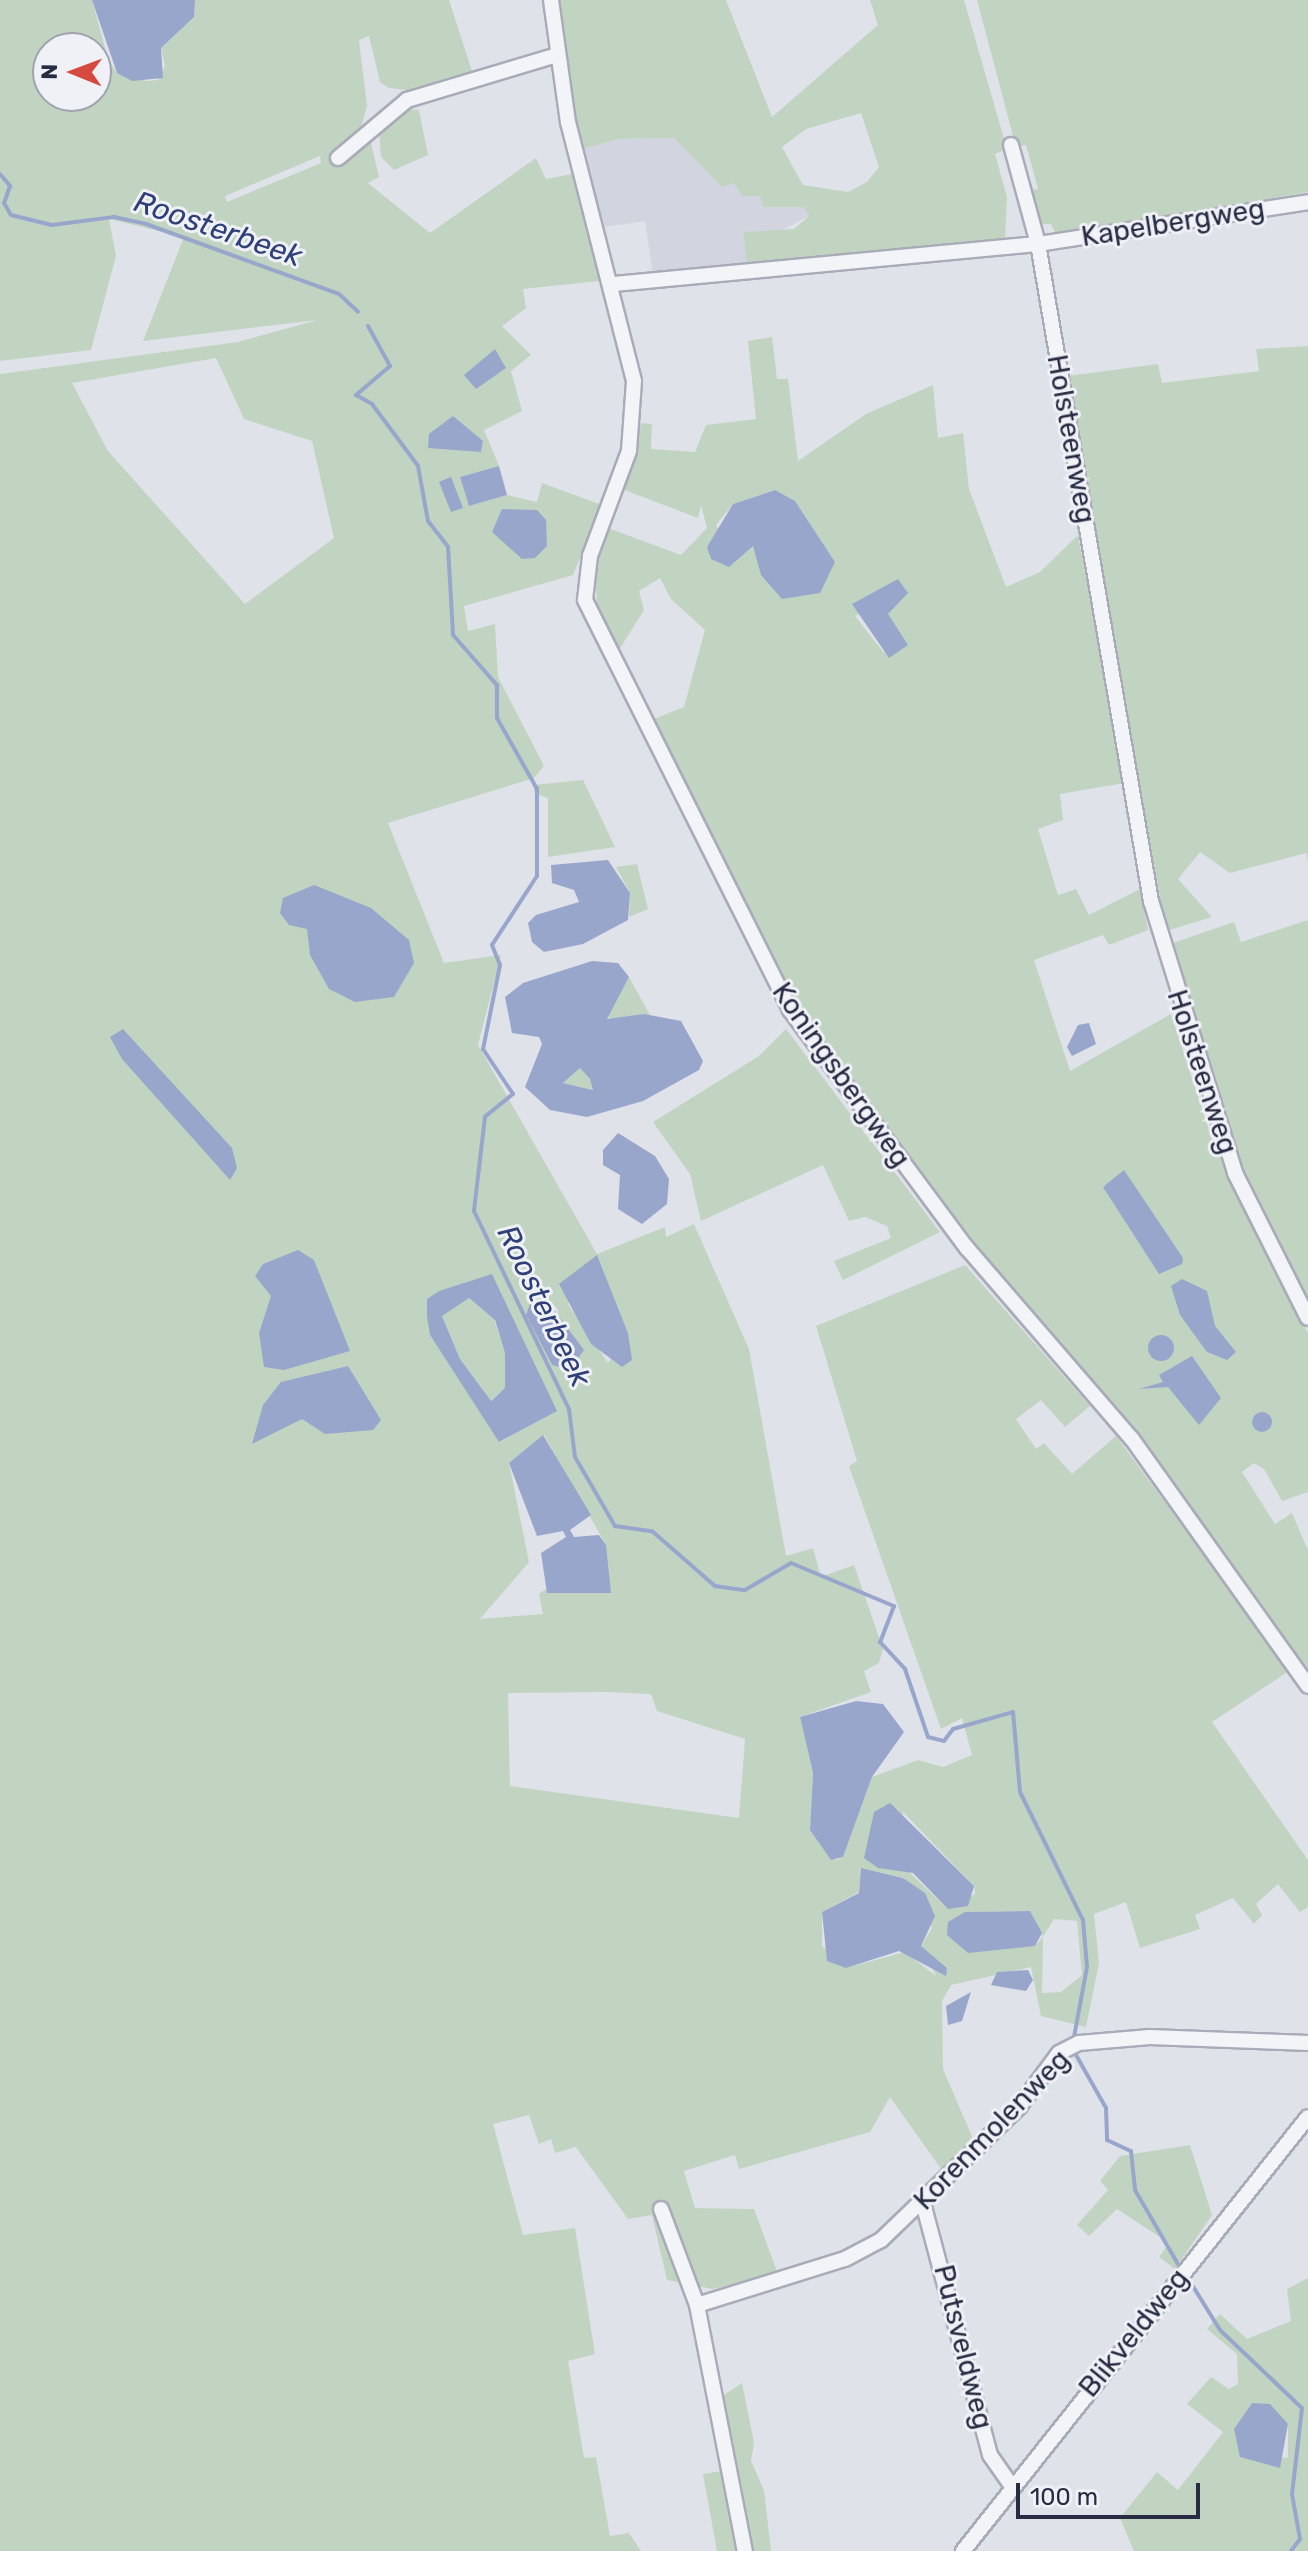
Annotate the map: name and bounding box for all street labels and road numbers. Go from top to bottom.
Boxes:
street label: Kapelbergweg [1079,192,1267,254]
street label: Holsteenweg [1040,352,1102,526]
street label: Koningsbergweg [765,976,917,1174]
street label: Holsteenweg [1160,986,1244,1158]
street label: Korenmolenweg [907,2043,1077,2217]
street label: Putsveldweg [926,2261,1000,2433]
street label: Blikveldweg [1072,2262,1196,2404]

